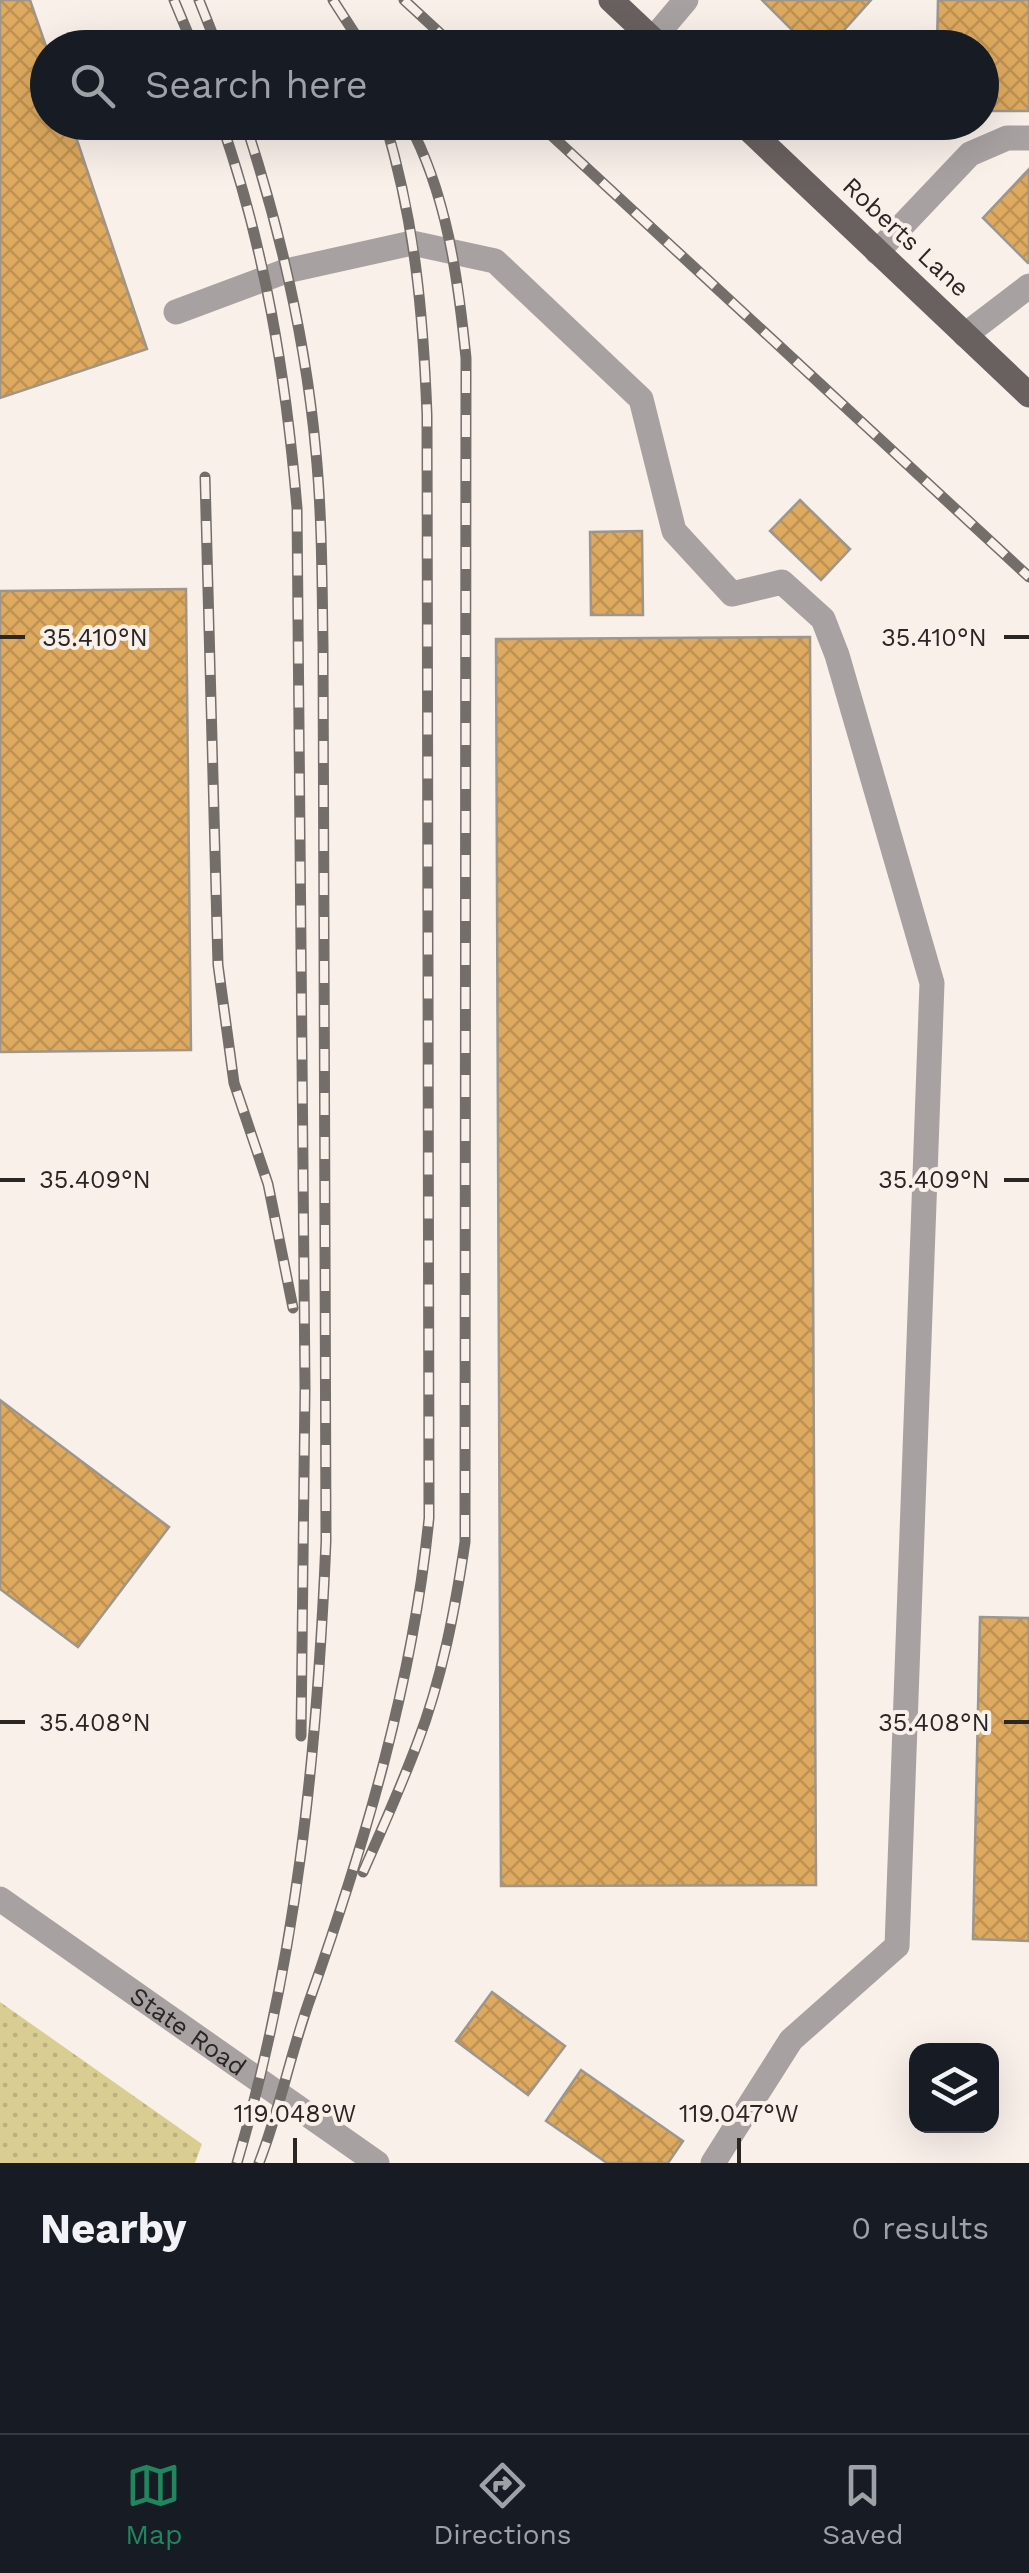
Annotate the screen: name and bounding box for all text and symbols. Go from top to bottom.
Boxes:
search box [30,30,999,140]
icon: search [65,58,120,113]
text: Search here [145,63,368,107]
street label: Roberts Lane [837,171,975,303]
text: 35.410°N [42,623,148,652]
text: 35.410°N [881,623,987,652]
text: 35.409°N [39,1165,151,1194]
text: 35.409°N [878,1165,990,1194]
text: 35.408°N [39,1708,151,1737]
text: 35.408°N [878,1708,990,1737]
street label: State Road [125,1980,252,2081]
map controls [909,2043,999,2133]
button: layers [909,2043,999,2133]
text: 119.048°W [234,2099,356,2128]
text: 119.047°W [679,2099,799,2128]
text: Nearby [40,2204,187,2253]
text: 0 results [851,2209,989,2247]
tab: Map [125,2458,183,2551]
tab: Directions [433,2458,572,2551]
tab: Saved [822,2458,904,2551]

